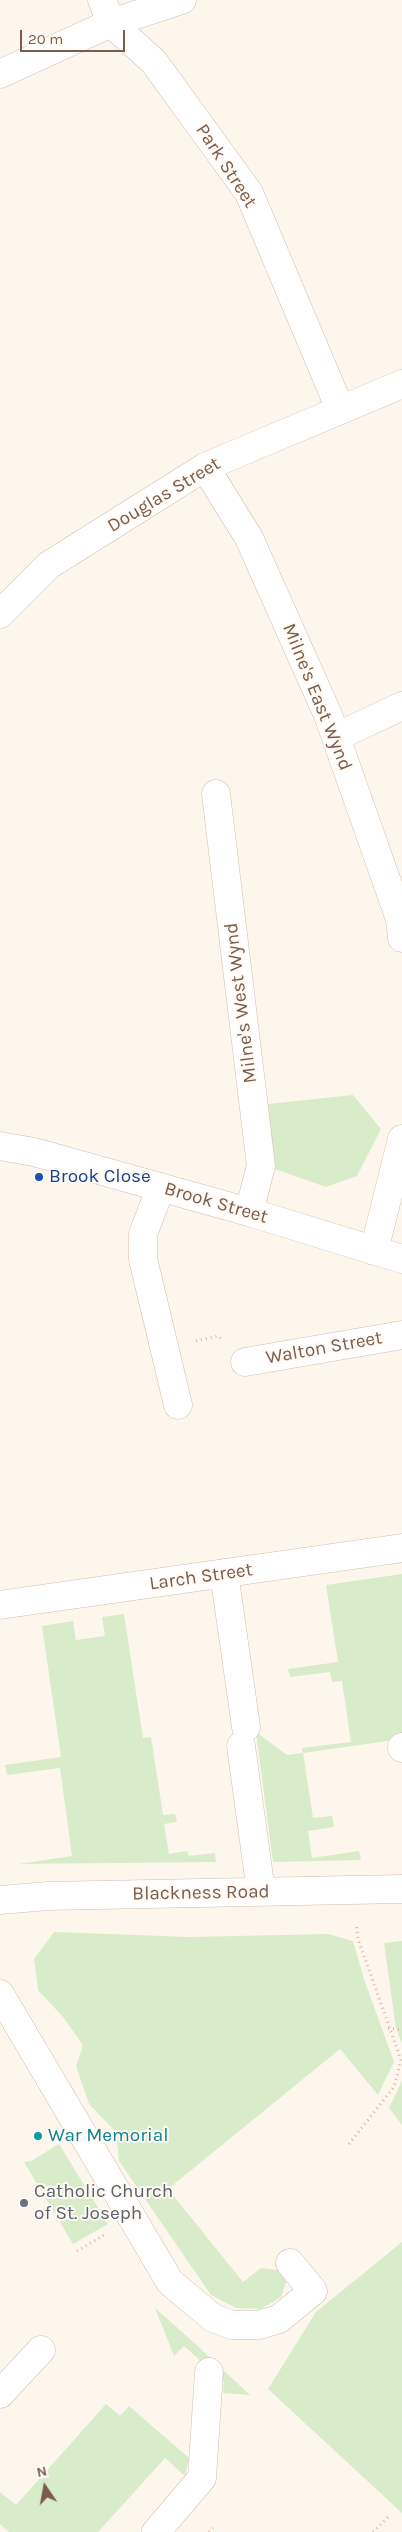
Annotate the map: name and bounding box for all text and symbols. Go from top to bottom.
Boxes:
scale bar [22,20,128,52]
text: 20 m [28,30,63,48]
street label: Park Street [191,120,261,212]
street label: Douglas Street [103,452,225,538]
street label: Milne's East Wynd [277,620,357,774]
street label: Milne's West Wynd [220,921,262,1085]
place label: Brook Close [49,1166,151,1188]
marker: Brook Close [33,1171,45,1183]
street label: Brook Street [162,1177,270,1229]
street label: Walton Street [264,1327,384,1369]
street label: Larch Street [148,1558,254,1596]
street label: Blackness Road [132,1880,270,1906]
place label: War Memorial [48,2125,169,2147]
marker: War Memorial [32,2130,44,2142]
place label: Catholic Church of St. Joseph [34,2181,173,2225]
marker: Catholic Church of St. Joseph [18,2197,30,2209]
north arrow [20,2462,70,2512]
text: N [35,2462,48,2481]

